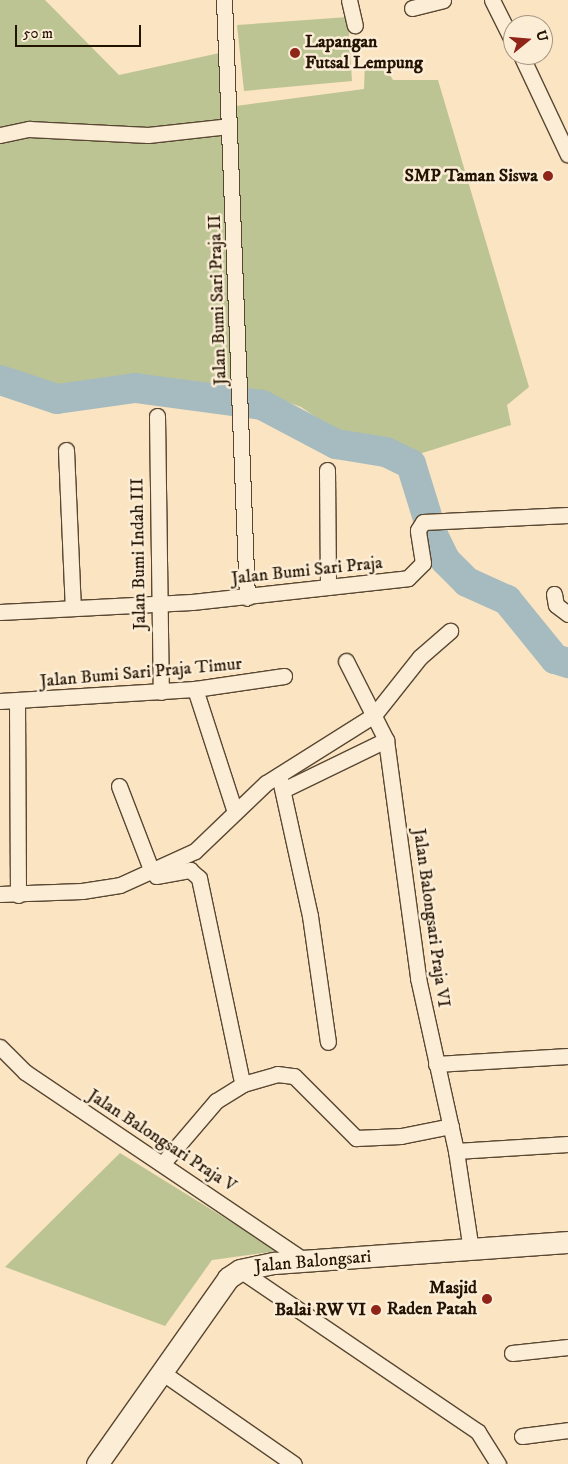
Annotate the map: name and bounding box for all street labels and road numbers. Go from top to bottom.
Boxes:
street label: Jalan Bumi Sari Praja II [204,214,232,386]
street label: Jalan Bumi Indah III [127,478,151,630]
street label: Jalan Bumi Sari Praja [230,552,384,590]
street label: Jalan Bumi Sari Praja Timur [39,653,243,693]
street label: Jalan Balongsari Praja VI [408,827,454,1009]
street label: Jalan Balongsari Praja V [84,1085,240,1197]
street label: Jalan Balongsari [254,1246,372,1278]

